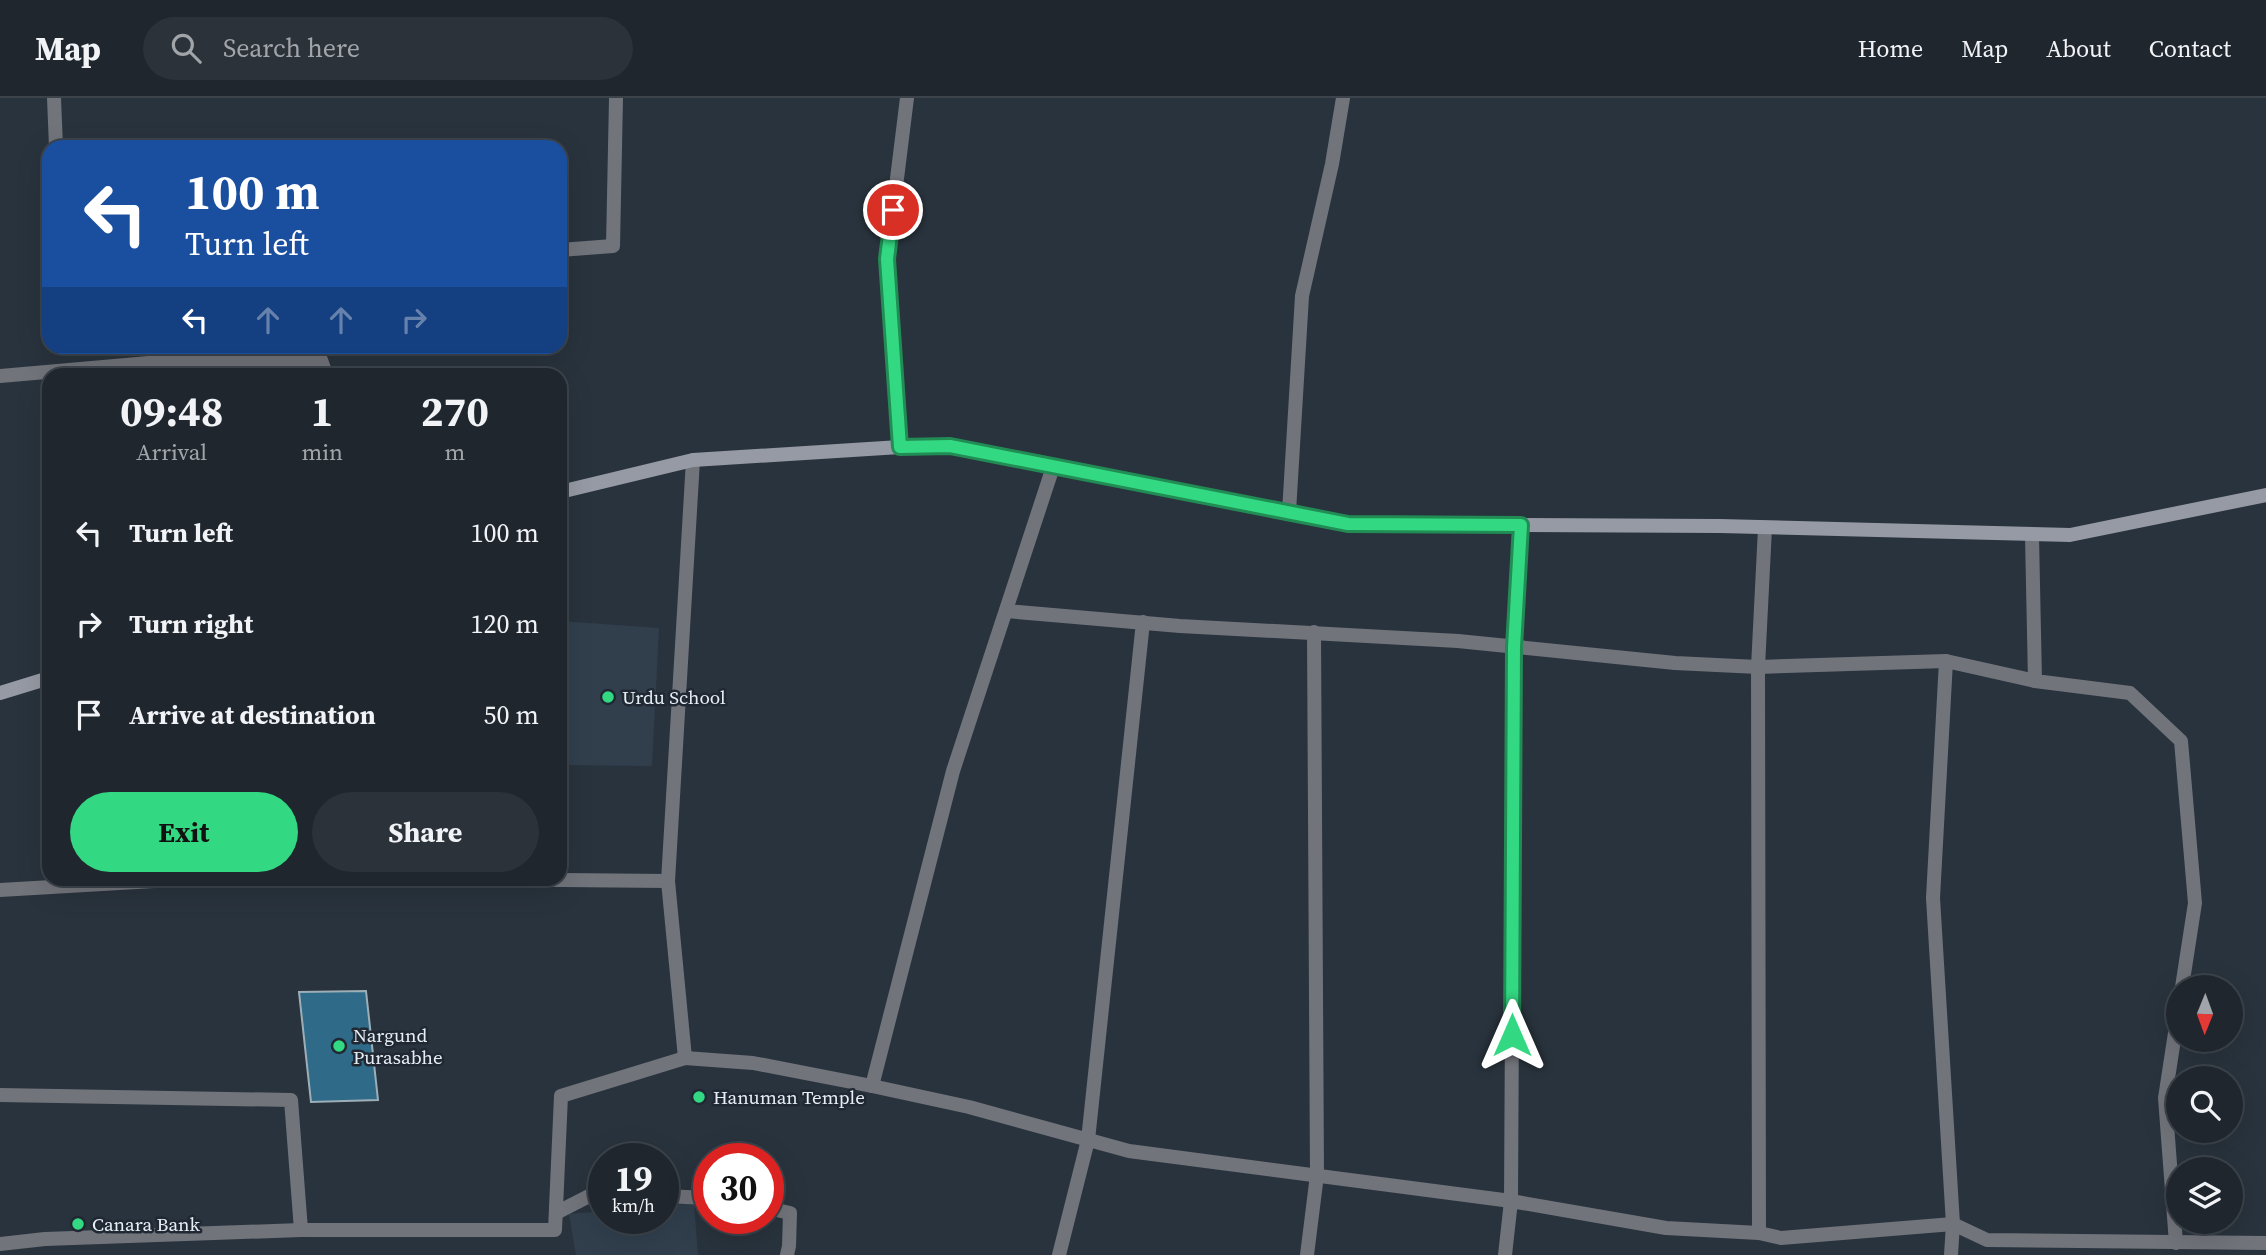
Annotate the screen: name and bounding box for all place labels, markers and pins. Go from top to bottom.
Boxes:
pin [863,180,923,240]
place label: Urdu School [622,684,726,710]
marker: Urdu School [600,689,616,705]
place label: Nargund Purasabhe [353,1022,443,1070]
marker: Nargund Purasabhe [331,1038,347,1054]
place label: Hanuman Temple [713,1084,865,1110]
marker: Hanuman Temple [691,1089,707,1105]
place label: Canara Bank [92,1211,201,1237]
marker: Canara Bank [70,1216,86,1232]

